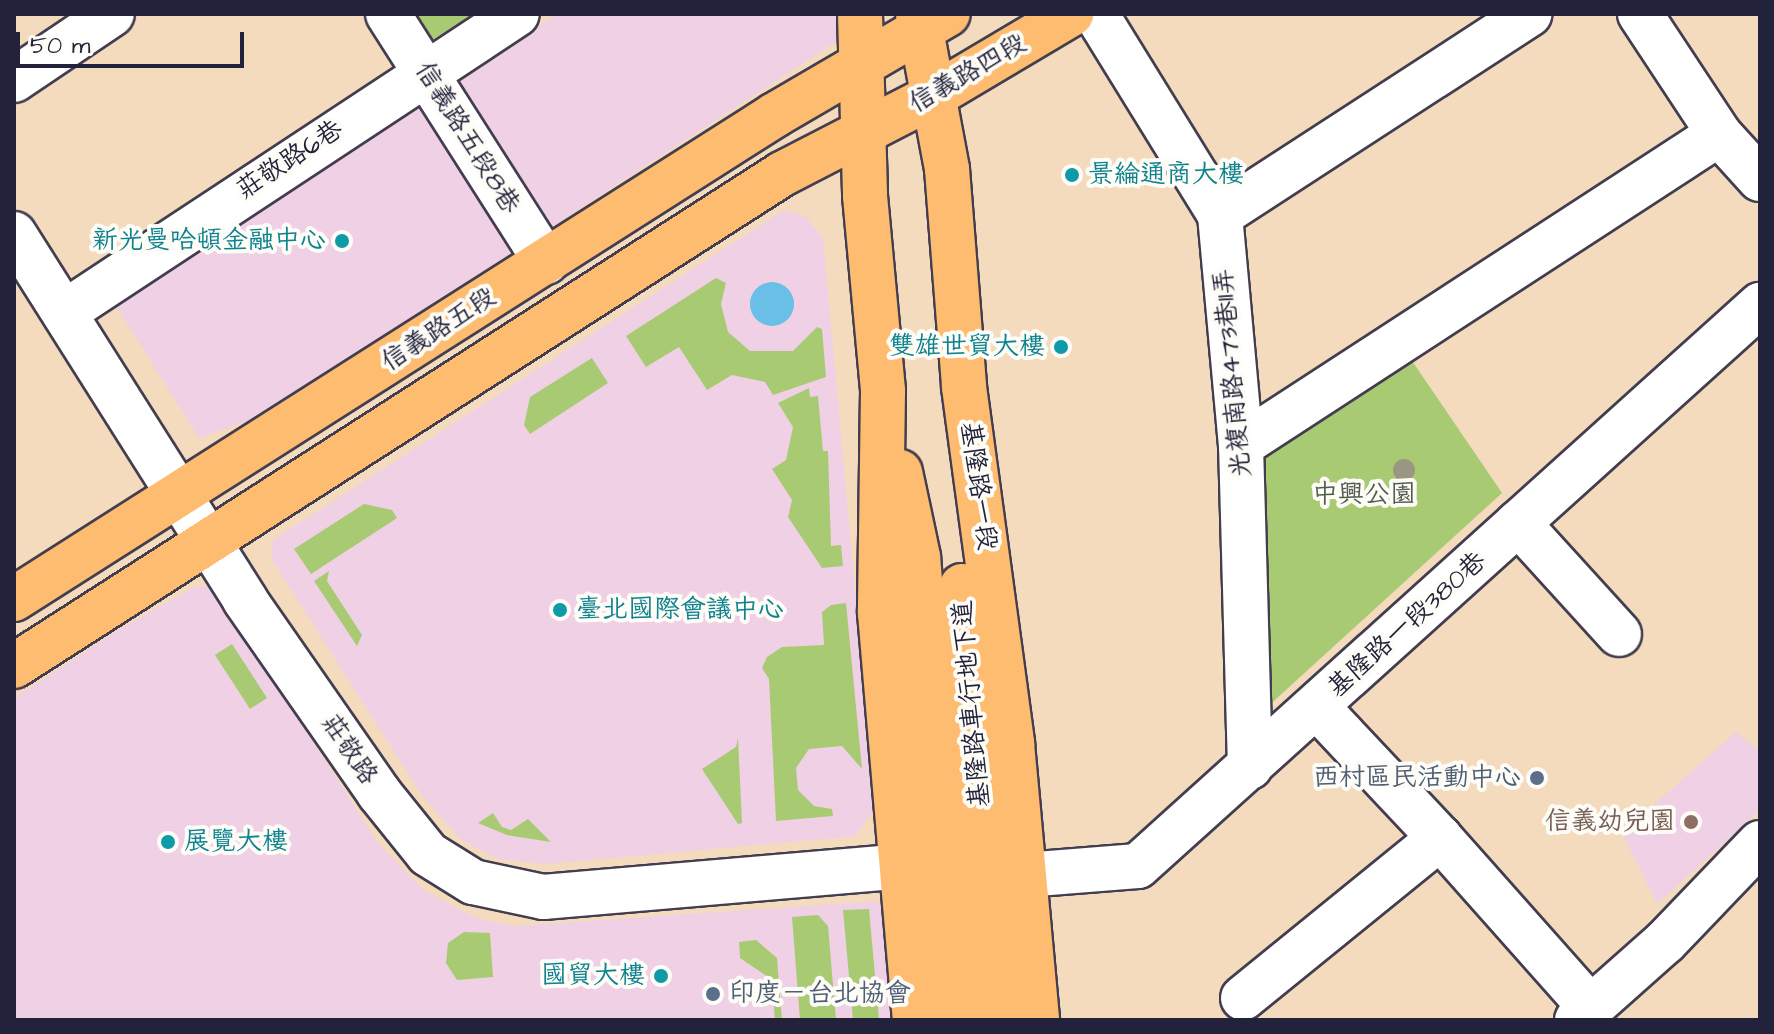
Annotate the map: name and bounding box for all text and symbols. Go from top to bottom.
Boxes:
scale bar [20,16,248,66]
street label: 信義路四段 [904,28,1032,120]
text: 50 m [30,29,90,63]
street label: 信義路五段8巷 [408,56,526,220]
street label: 莊敬路6巷 [231,114,349,206]
place label: 景綸通商大樓 [1088,159,1244,191]
marker: 景綸通商大樓 [1063,166,1081,184]
place label: 新光曼哈頓金融中心 [92,225,326,257]
marker: 新光曼哈頓金融中心 [333,232,351,250]
street label: 光複南路473巷11弄 [1208,267,1258,479]
street label: 信義路五段 [376,282,502,378]
place label: 雙雄世貿大樓 [889,331,1045,363]
marker: 雙雄世貿大樓 [1052,338,1070,356]
street label: 基隆路一段 [954,419,1002,553]
park label: 中興公園 [1312,479,1416,511]
street label: 基隆路一段380巷 [1321,546,1493,704]
place label: 臺北國際會議中心 [576,594,784,626]
street label: 基隆路車行地下道 [947,599,997,809]
marker: 臺北國際會議中心 [551,601,569,619]
street label: 莊敬路 [314,709,384,791]
place label: 西村區民活動中心 [1313,762,1521,794]
marker: 西村區民活動中心 [1528,769,1546,787]
place label: 信義幼兒園 [1545,806,1675,838]
marker: 信義幼兒園 [1682,813,1700,831]
place label: 展覽大樓 [184,826,288,858]
marker: 展覽大樓 [159,833,177,851]
place label: 國貿大樓 [541,960,645,992]
marker: 國貿大樓 [652,967,670,985]
place label: 印度－台北協會 [729,978,911,1010]
marker: 印度－台北協會 [704,985,722,1003]

